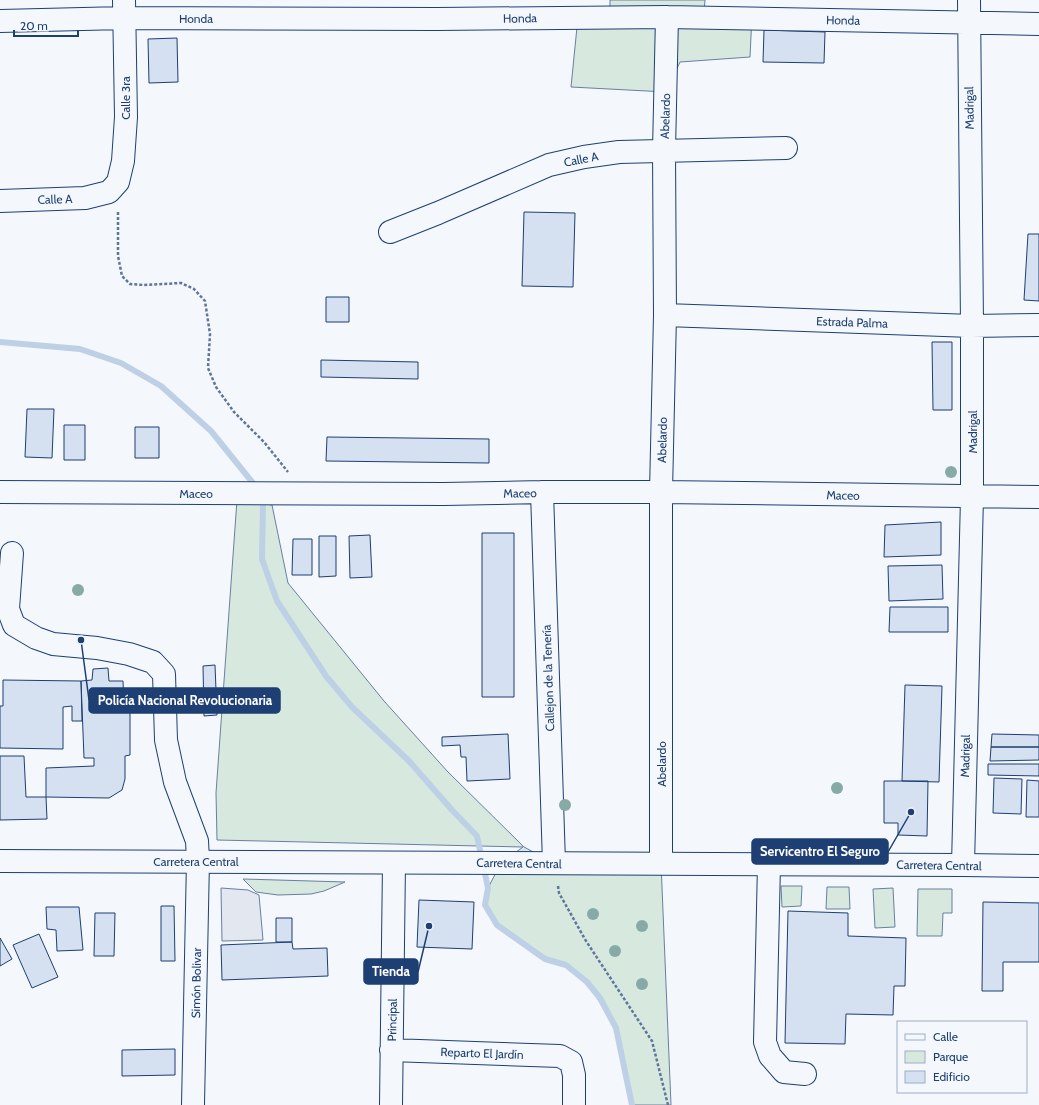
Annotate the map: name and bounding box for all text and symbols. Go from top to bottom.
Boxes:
street label: Honda [503,10,537,26]
street label: Honda [179,11,213,26]
scale bar [14,12,78,38]
street label: Honda [826,12,860,28]
text: 20 m [20,18,48,33]
street label: Calle 3ra [118,76,133,120]
street label: Madrigal [961,86,977,130]
street label: Abelardo [657,93,673,139]
street label: Calle A [562,148,600,170]
street label: Calle A [37,191,73,207]
street label: Estrada Palma [816,313,888,331]
street label: Madrigal [965,410,980,454]
street label: Abelardo [654,417,670,463]
street label: Maceo [503,485,537,501]
street label: Maceo [179,486,213,501]
street label: Maceo [826,487,860,503]
street label: Callejon de la Tenería [539,624,557,732]
callout: Policía Nacional Revolucionaria [89,688,280,713]
text: Policía Nacional Revolucionaria [98,692,273,708]
street label: Madrigal [957,734,973,778]
street label: Abelardo [654,741,669,787]
callout: Servicentro El Seguro [752,839,888,864]
text: Servicentro El Seguro [760,843,881,859]
street label: Carretera Central [153,854,239,869]
street label: Carretera Central [476,855,562,871]
street label: Carretera Central [896,857,982,873]
street label: Simón Bolivar [188,947,204,1018]
callout: Tienda [364,959,418,984]
text: Tienda [372,963,411,979]
street label: Principal [384,998,400,1042]
legend [897,1021,1027,1093]
text: Calle [933,1029,958,1044]
street label: Reparto El Jardín [440,1044,524,1062]
text: Parque [933,1049,968,1064]
text: Edificio [933,1069,970,1084]

